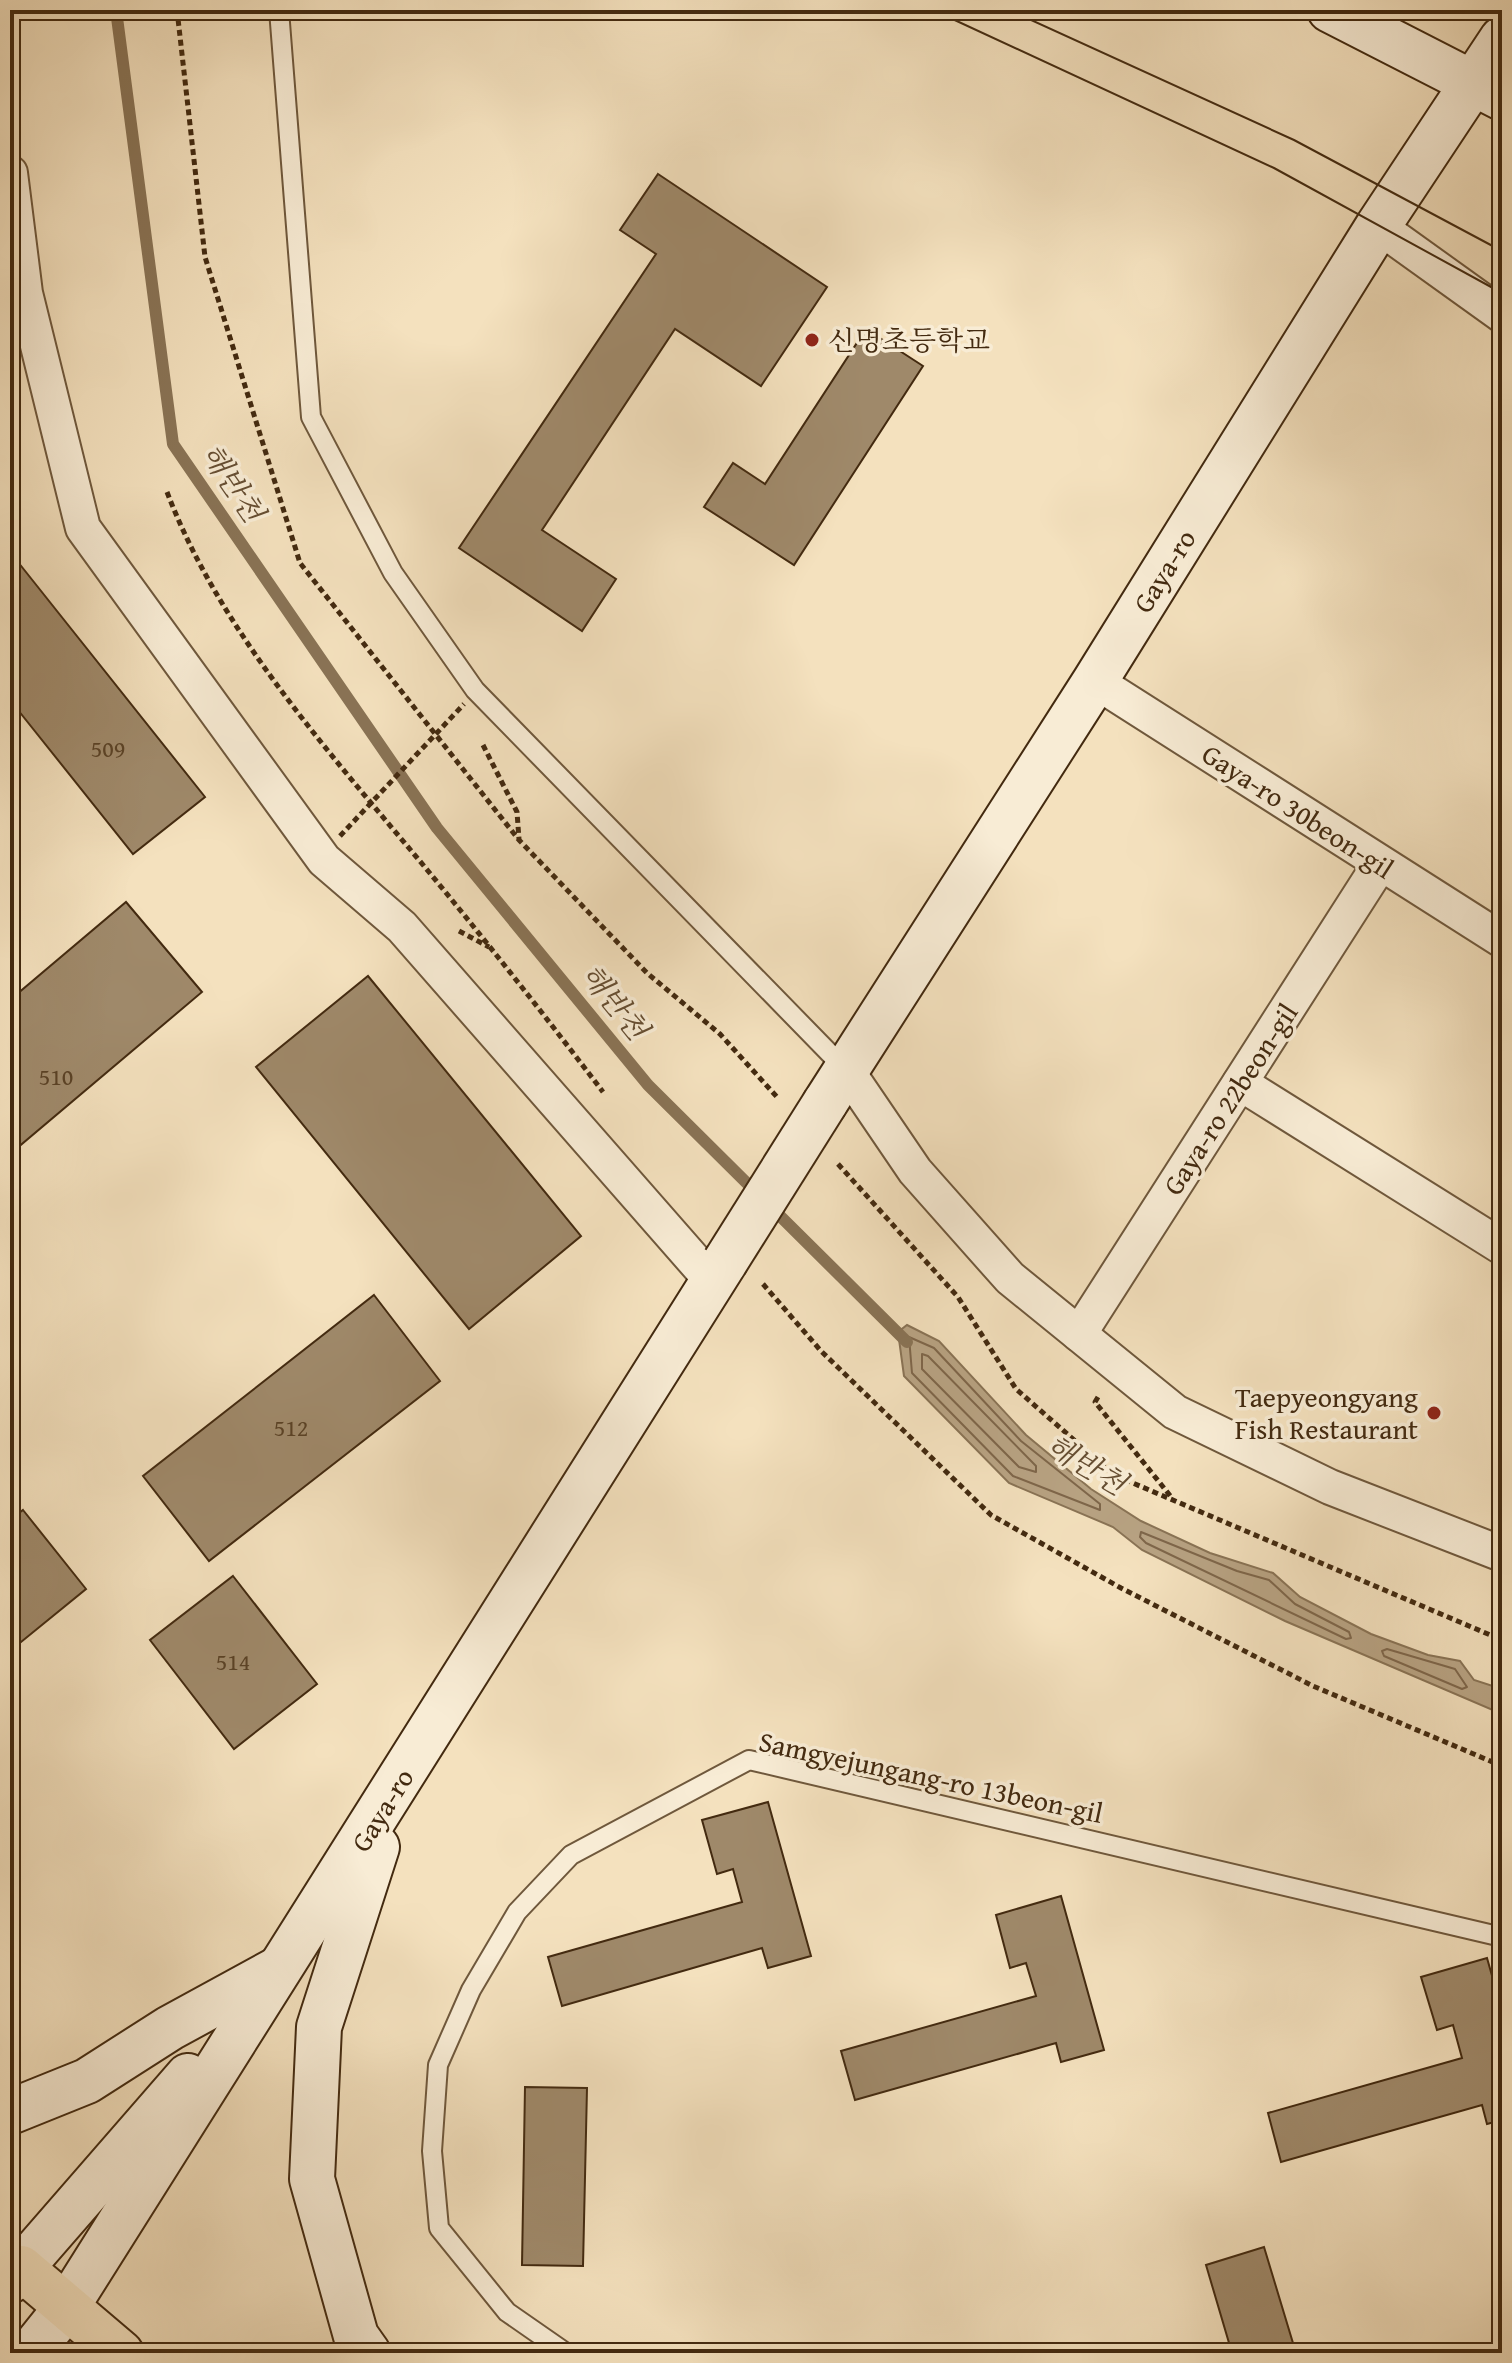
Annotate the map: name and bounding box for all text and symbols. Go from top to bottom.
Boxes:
place label: 신명초등학교 [828,319,990,360]
marker: 신명초등학교 [803,331,821,349]
water label: 해반천 [190,434,277,532]
street label: Gaya-ro [1122,521,1205,620]
house number: 509 [91,731,125,766]
street label: Gaya-ro 30beon-gil [1194,733,1402,888]
water label: 해반천 [570,954,660,1051]
street label: Gaya-ro 22beon-gil [1152,995,1307,1203]
house number: 510 [39,1059,73,1094]
place label: Taepyeongyang Fish Restaurant [1235,1376,1418,1449]
marker: Taepyeongyang Fish Restaurant [1425,1404,1443,1422]
house number: 512 [274,1410,308,1445]
water label: 해반천 [1038,1423,1137,1506]
house number: 514 [216,1644,250,1679]
street label: Samgyejungang-ro 13beon-gil [755,1720,1107,1833]
street label: Gaya-ro [340,1760,423,1859]

